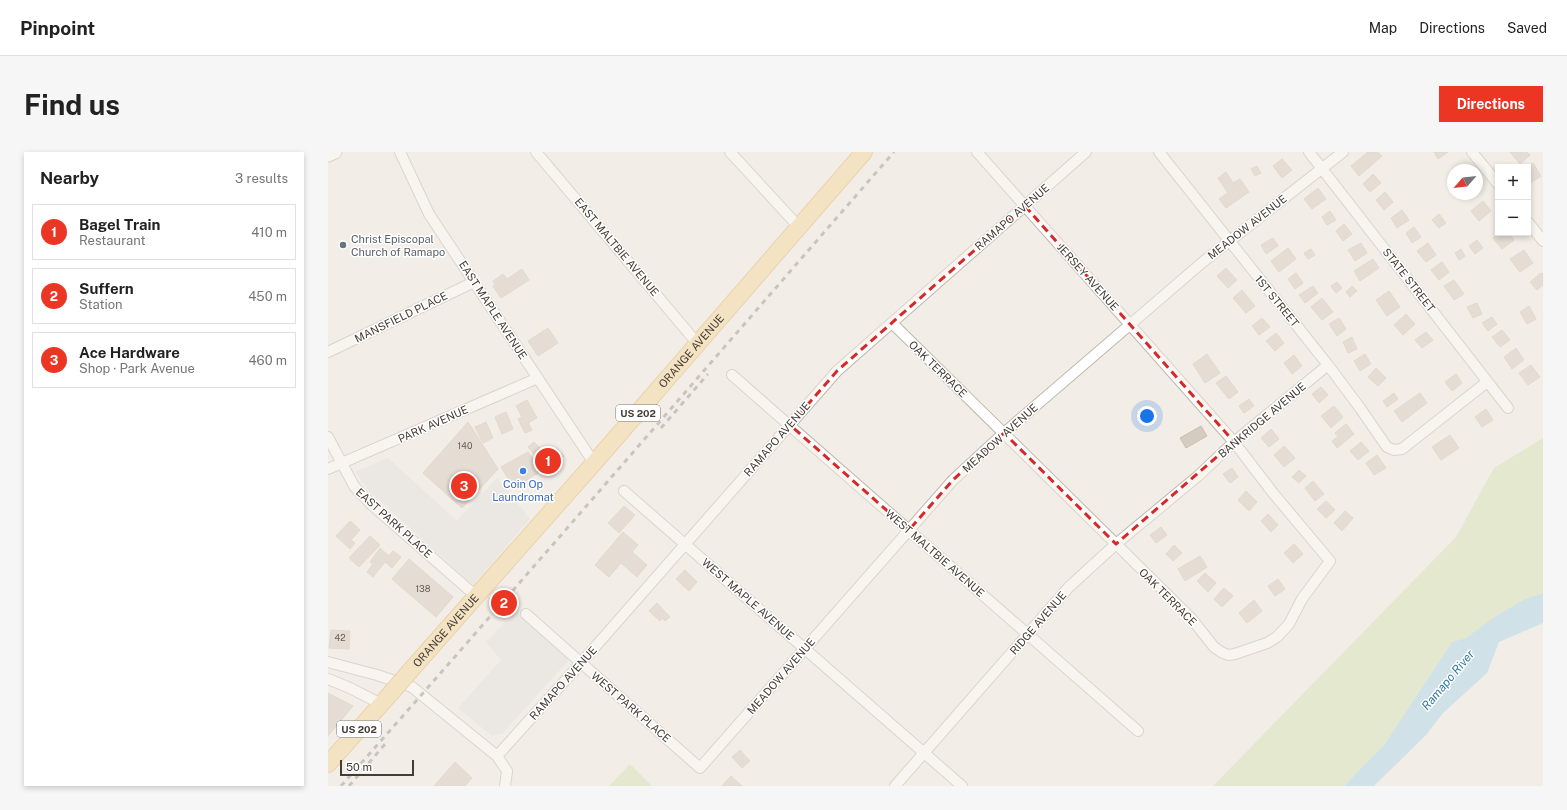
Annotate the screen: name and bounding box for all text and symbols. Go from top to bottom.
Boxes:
text: Pinpoint [20,17,95,39]
text: Map [1369,20,1397,36]
text: Directions [1419,20,1485,36]
text: Saved [1507,20,1547,36]
button: Directions [1439,86,1543,122]
text: Find us [24,88,120,121]
north arrow [1447,164,1483,200]
map controls [1495,164,1531,236]
button: + [1495,164,1531,200]
text: Nearby [40,168,99,188]
text: 3 results [235,171,288,186]
street label: RAMAPO AVENUE [972,181,1052,252]
street label: MEADOW AVENUE [1205,192,1289,261]
street label: EAST MALTBIE AVENUE [573,196,662,298]
button: − [1495,200,1531,236]
text: Bagel Train [79,216,160,233]
text: 1 [51,225,57,240]
text: 410 m [251,225,287,240]
text: Restaurant [79,233,145,248]
place label: Christ Episcopal Church of Ramapo [351,233,445,258]
marker: Christ Episcopal Church of Ramapo [338,240,348,250]
street label: JERSEY AVENUE [1055,241,1121,313]
street label: STATE STREET [1381,246,1438,314]
street label: EAST MAPLE AVENUE [457,259,529,362]
street label: 1ST STREET [1253,273,1302,329]
text: Suffern [79,280,134,297]
text: 2 [50,289,58,304]
text: 450 m [248,289,287,304]
street label: MANSFIELD PLACE [353,289,449,345]
text: Station [79,297,123,312]
street label: ORANGE AVENUE [656,312,726,390]
street label: OAK TERRACE [907,338,970,400]
text: Ace Hardware [79,344,180,361]
text: 3 [50,353,58,368]
text: 460 m [248,353,287,368]
text: Shop · Park Avenue [79,361,195,376]
street label: BANKRIDGE AVENUE [1216,380,1308,460]
street label: RAMAPO AVENUE [742,399,813,479]
street label: MEADOW AVENUE [960,401,1040,475]
street label: PARK AVENUE [396,403,470,445]
road number: US 202 [616,405,660,421]
your location [1137,406,1157,426]
house number: 140 [458,440,473,451]
pin: 1 [535,446,561,476]
marker: Coin Op Laundromat [518,466,528,476]
pin: 3 [451,471,477,501]
place label: Coin Op Laundromat [492,478,554,503]
street label: EAST PARK PLACE [354,486,435,560]
street label: WEST MALTBIE AVENUE [883,507,987,599]
street label: WEST MAPLE AVENUE [700,556,797,642]
street label: OAK TERRACE [1137,566,1199,628]
house number: 138 [415,583,431,594]
pin: 2 [491,588,517,618]
street label: RIDGE AVENUE [1007,589,1069,657]
street label: ORANGE AVENUE [410,592,481,669]
house number: 42 [334,632,346,643]
street label: MEADOW AVENUE [745,635,817,716]
street label: RAMAPO AVENUE [527,644,599,722]
water label: Ramapo River [1419,647,1477,713]
street label: WEST PARK PLACE [589,669,673,745]
road number: US 202 [337,721,381,737]
scale bar [340,758,414,777]
text: 50 m [346,761,372,773]

